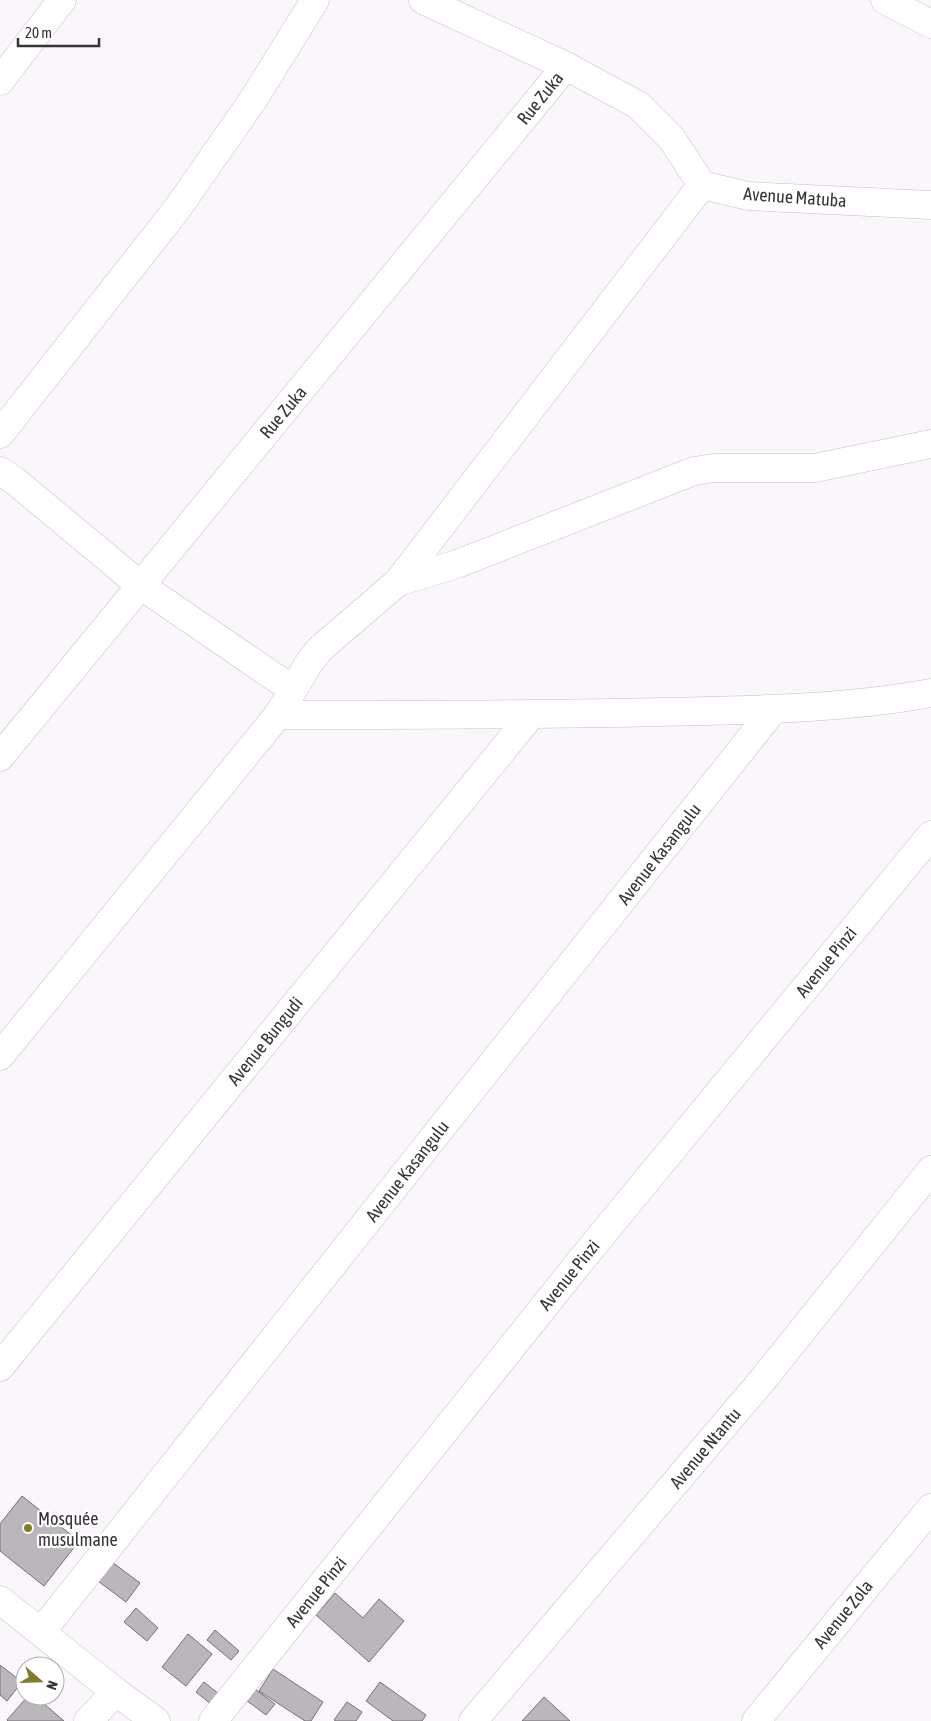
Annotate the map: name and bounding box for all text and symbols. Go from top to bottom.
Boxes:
scale bar [18,15,99,47]
text: 20 m [25,24,52,41]
street label: Rue Zuka [513,68,567,128]
street label: Avenue Matuba [743,183,847,211]
street label: Rue Zuka [255,382,311,442]
street label: Avenue Kasangulu [613,799,705,909]
street label: Avenue Pinzi [791,923,861,1001]
street label: Avenue Bungudi [223,993,307,1089]
street label: Avenue Kasangulu [361,1116,453,1226]
street label: Avenue Pinzi [534,1236,604,1314]
street label: Avenue Ntantu [665,1403,745,1493]
place label: Mosquée musulmane [38,1508,118,1550]
marker: Mosquée musulmane [22,1522,34,1534]
street label: Avenue Pinzi [281,1553,351,1631]
street label: Avenue Zola [809,1576,877,1652]
north arrow [15,1656,65,1706]
text: N [43,1679,61,1692]

